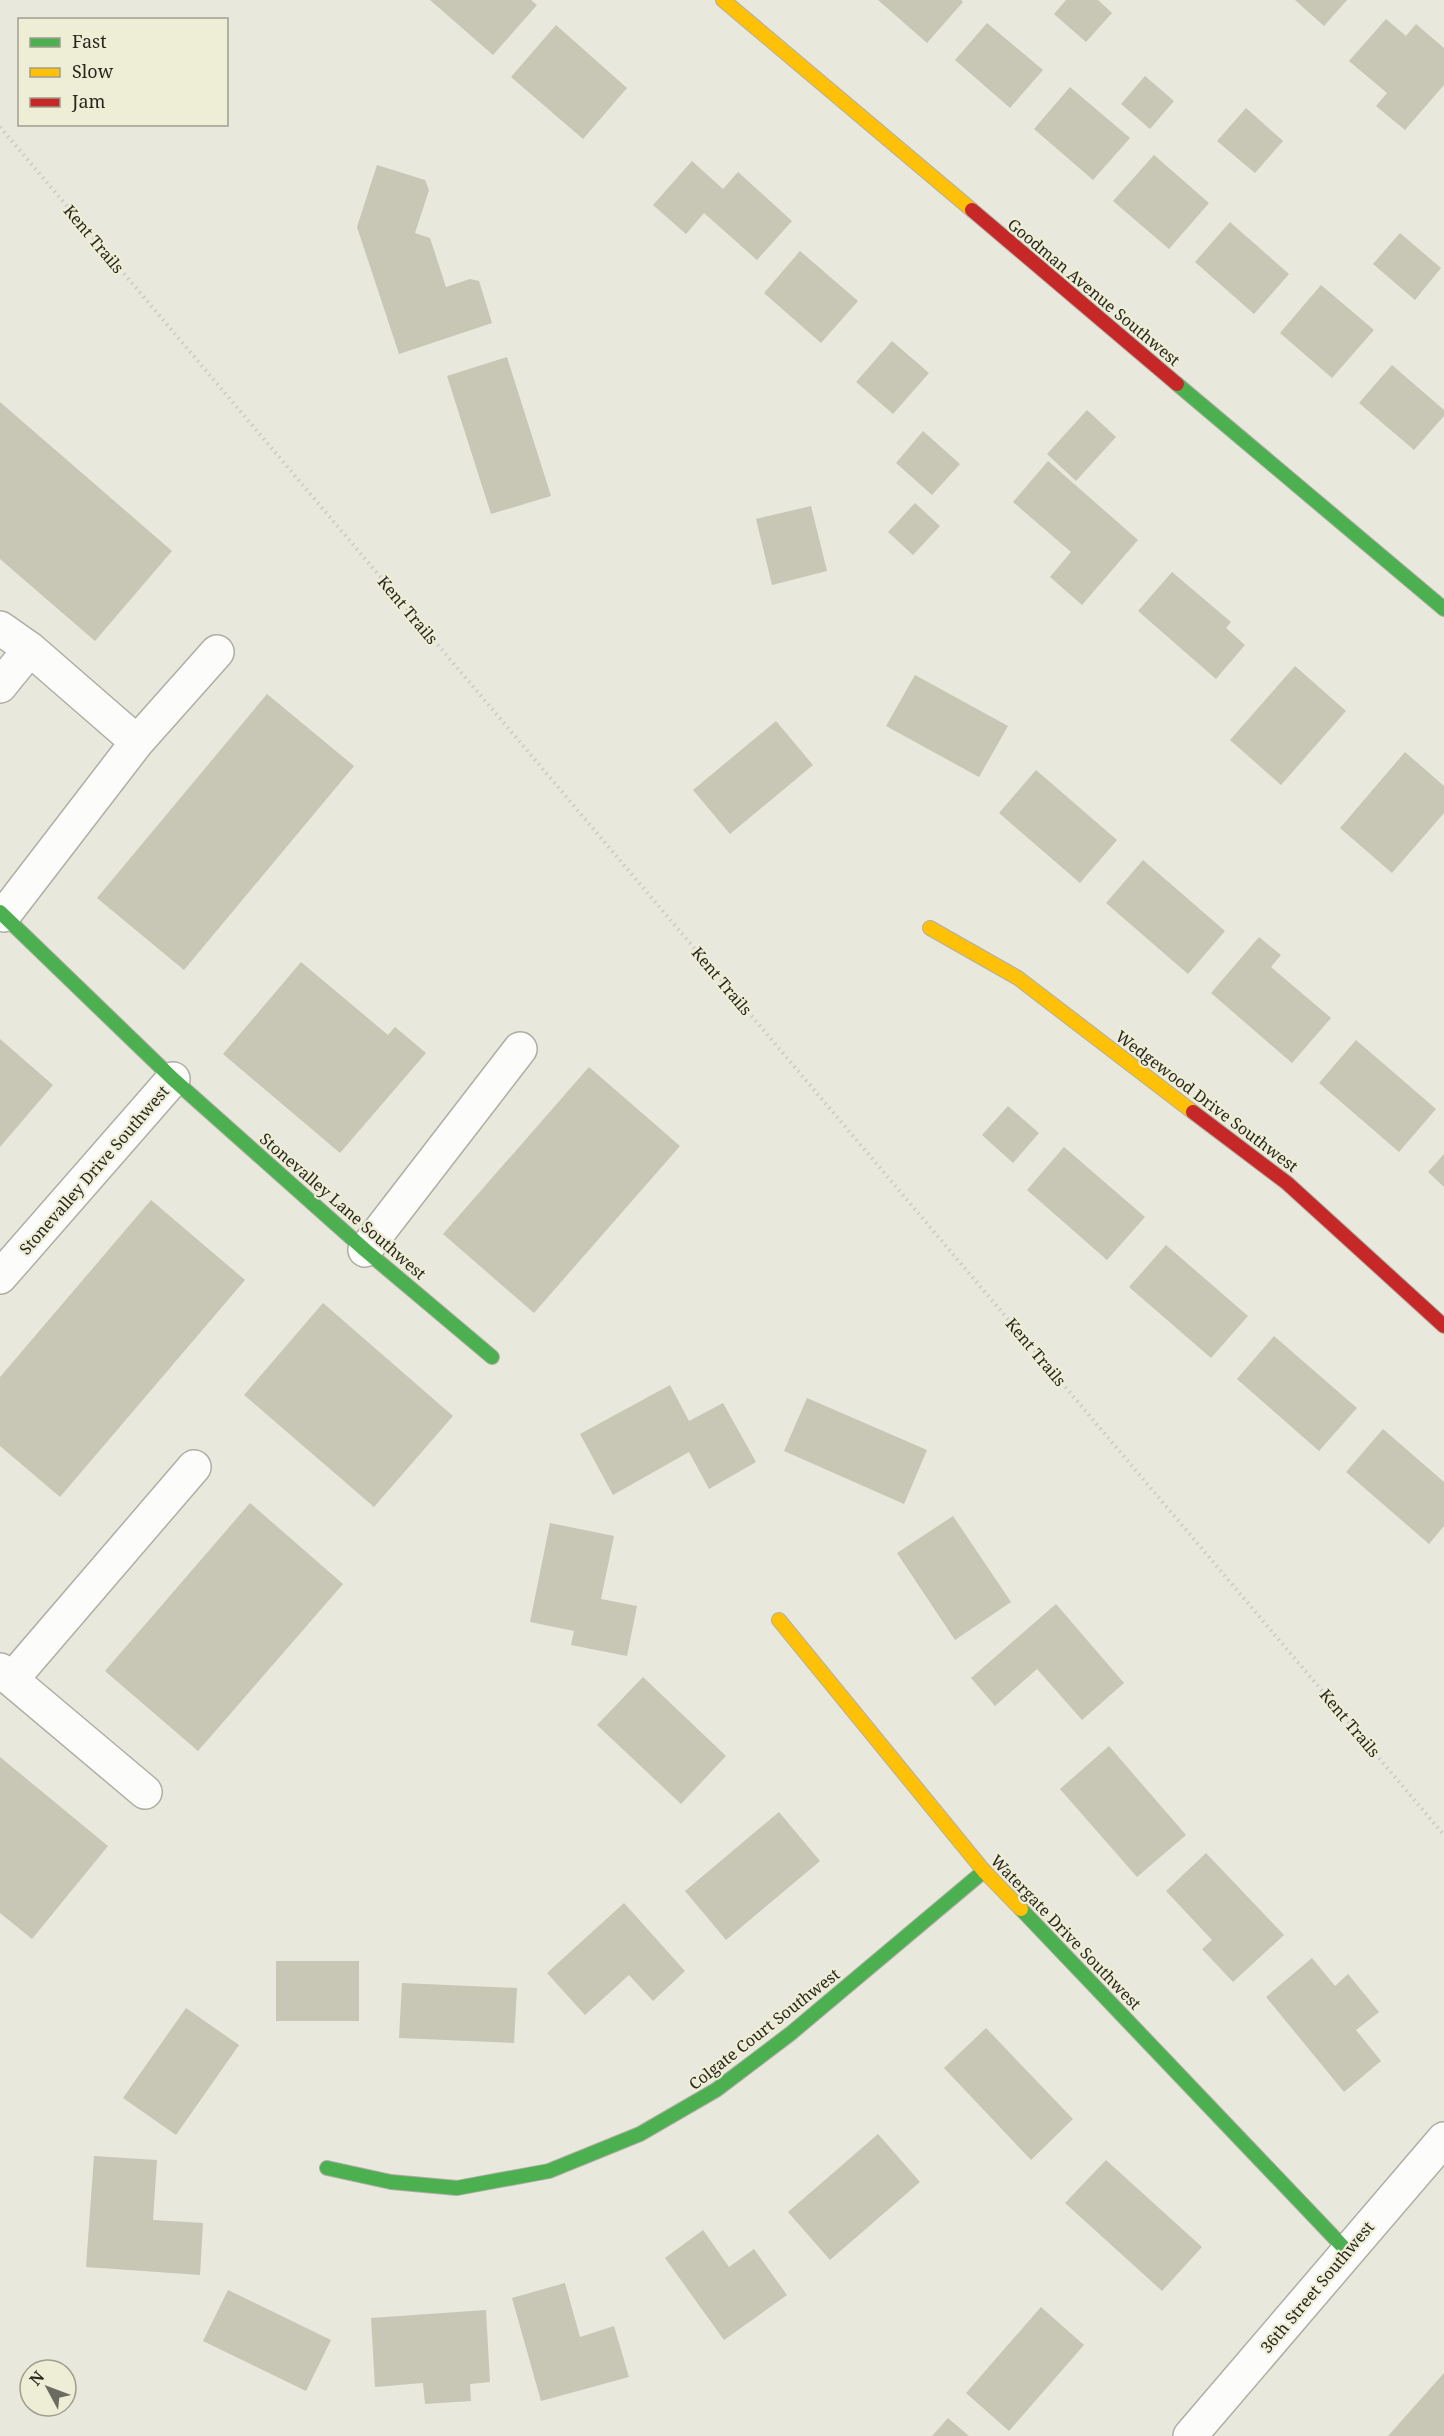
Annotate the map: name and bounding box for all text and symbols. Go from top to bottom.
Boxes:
legend [18,18,228,126]
text: Fast [72,29,107,53]
text: Slow [72,59,114,83]
text: Jam [71,89,106,113]
street label: Kent Trails [59,200,129,278]
street label: Goodman Avenue Southwest [1003,213,1185,371]
street label: Kent Trails [373,571,443,649]
street label: Kent Trails [687,942,757,1020]
street label: Wedgewood Drive Southwest [1111,1025,1303,1177]
street label: Stonevalley Drive Southwest [14,1080,174,1259]
street label: Stonevalley Lane Southwest [255,1128,431,1285]
street label: Kent Trails [1001,1313,1071,1391]
street label: Kent Trails [1315,1684,1385,1762]
street label: Watergate Drive Southwest [986,1850,1146,2015]
street label: Colgate Court Southwest [684,1963,844,2095]
street label: 36th Street Southwest [1255,2216,1379,2358]
north arrow [18,2358,78,2418]
text: N [24,2366,49,2390]

